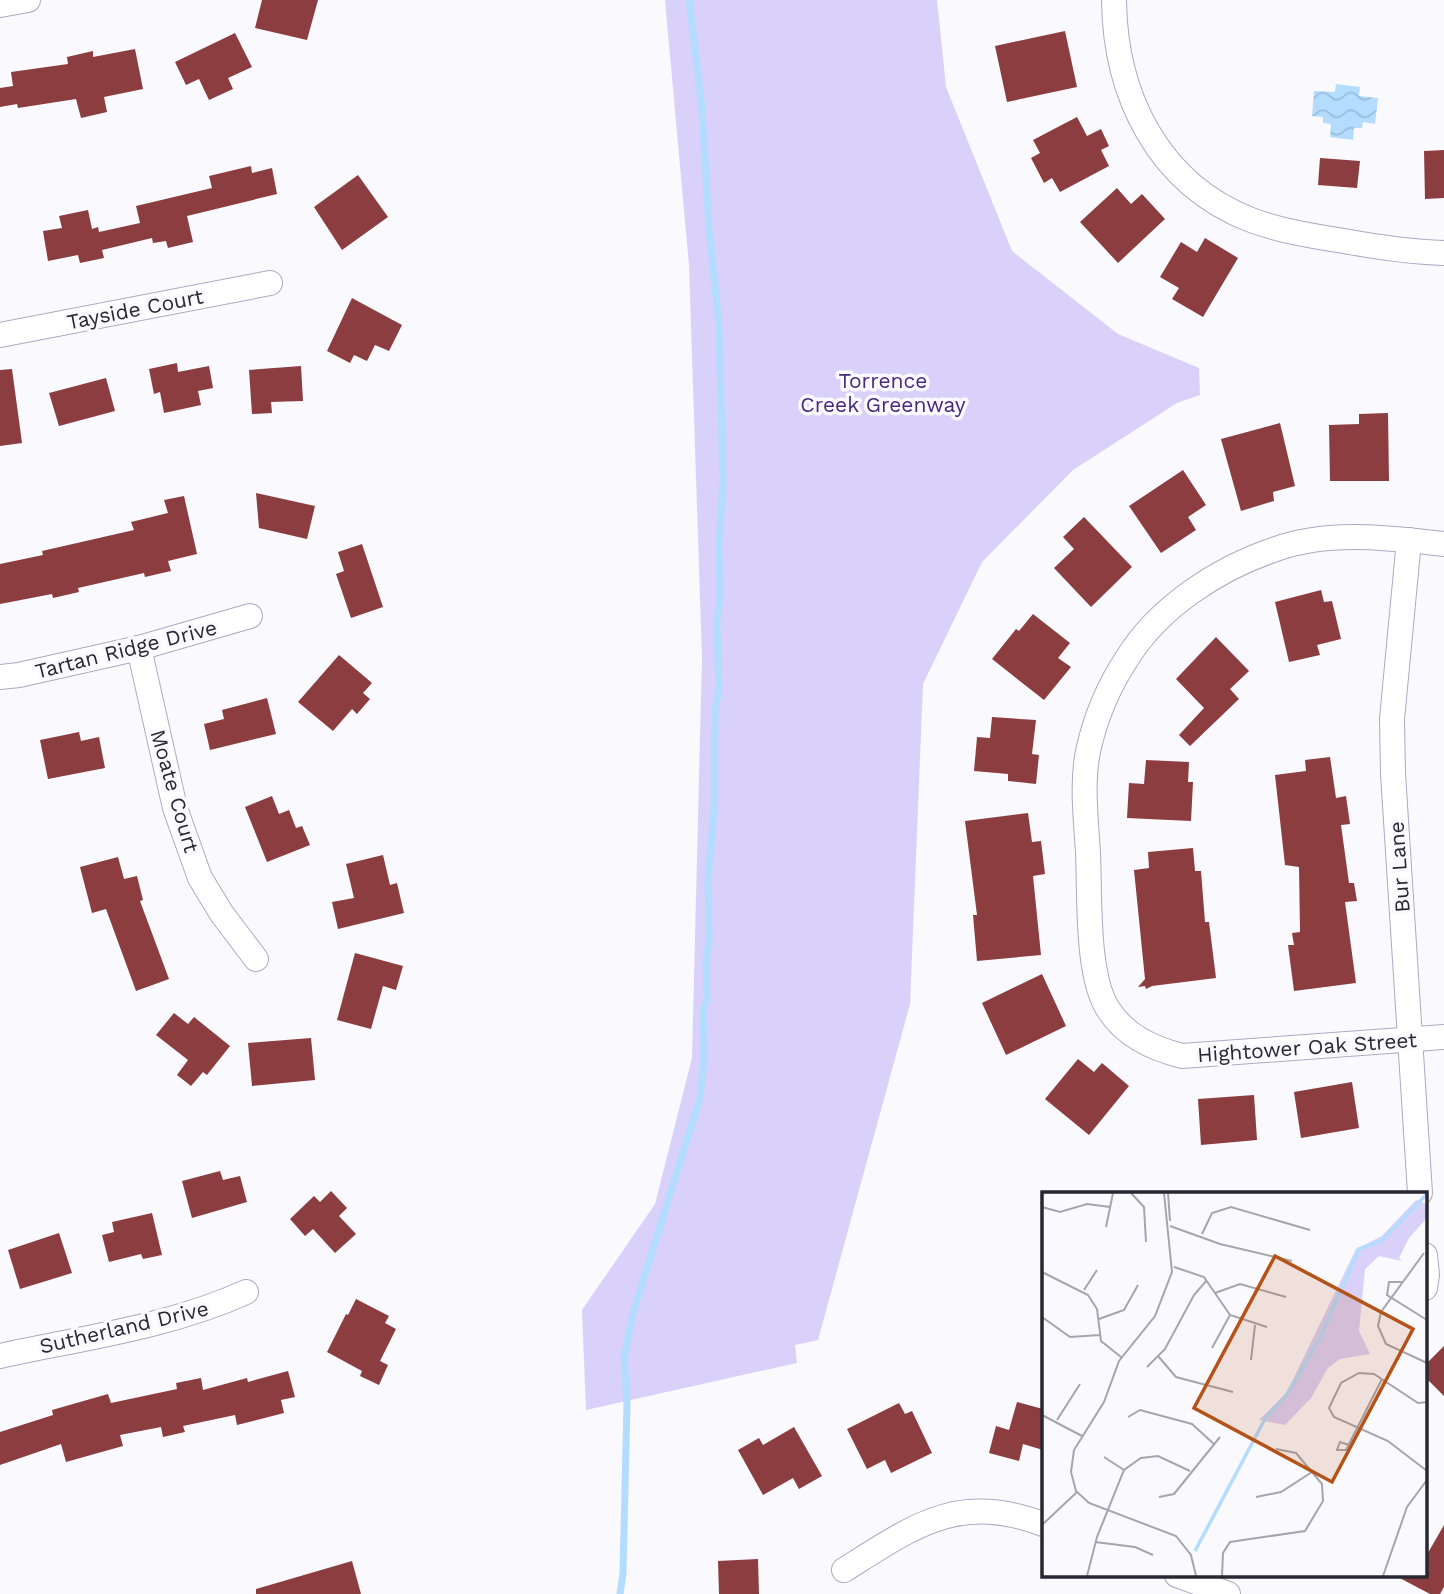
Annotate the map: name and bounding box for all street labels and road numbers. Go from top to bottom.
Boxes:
street label: Tayside Court [65,284,205,334]
street label: Tartan Ridge Drive [32,614,220,684]
street label: Moate Court [146,727,205,855]
street label: Bur Lane [1383,820,1415,914]
street label: Hightower Oak Street [1196,1027,1418,1067]
street label: Sutherland Drive [37,1295,211,1359]

